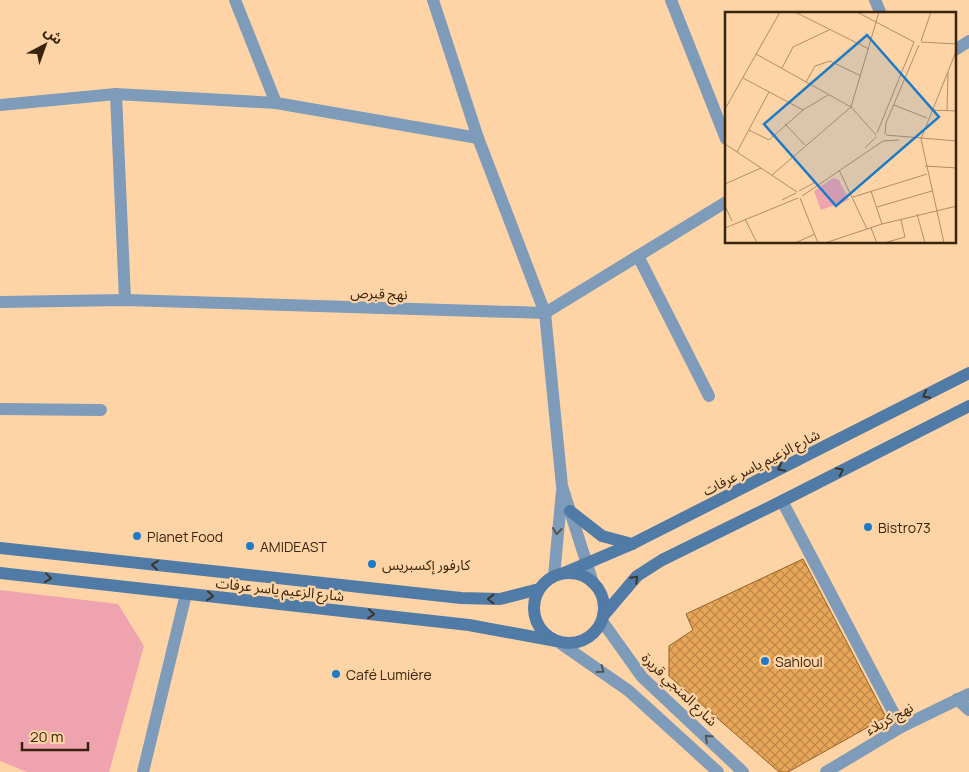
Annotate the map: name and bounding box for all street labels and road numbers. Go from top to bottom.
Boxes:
street label: نهج قبرص [350,283,408,305]
street label: شارع الزعيم ياسر عرفات [699,424,824,502]
street label: شارع الزعيم ياسر عرفات [215,573,345,607]
street label: شارع المنجي قريرة [637,648,722,732]
street label: نهج كربلاء [862,697,917,741]

